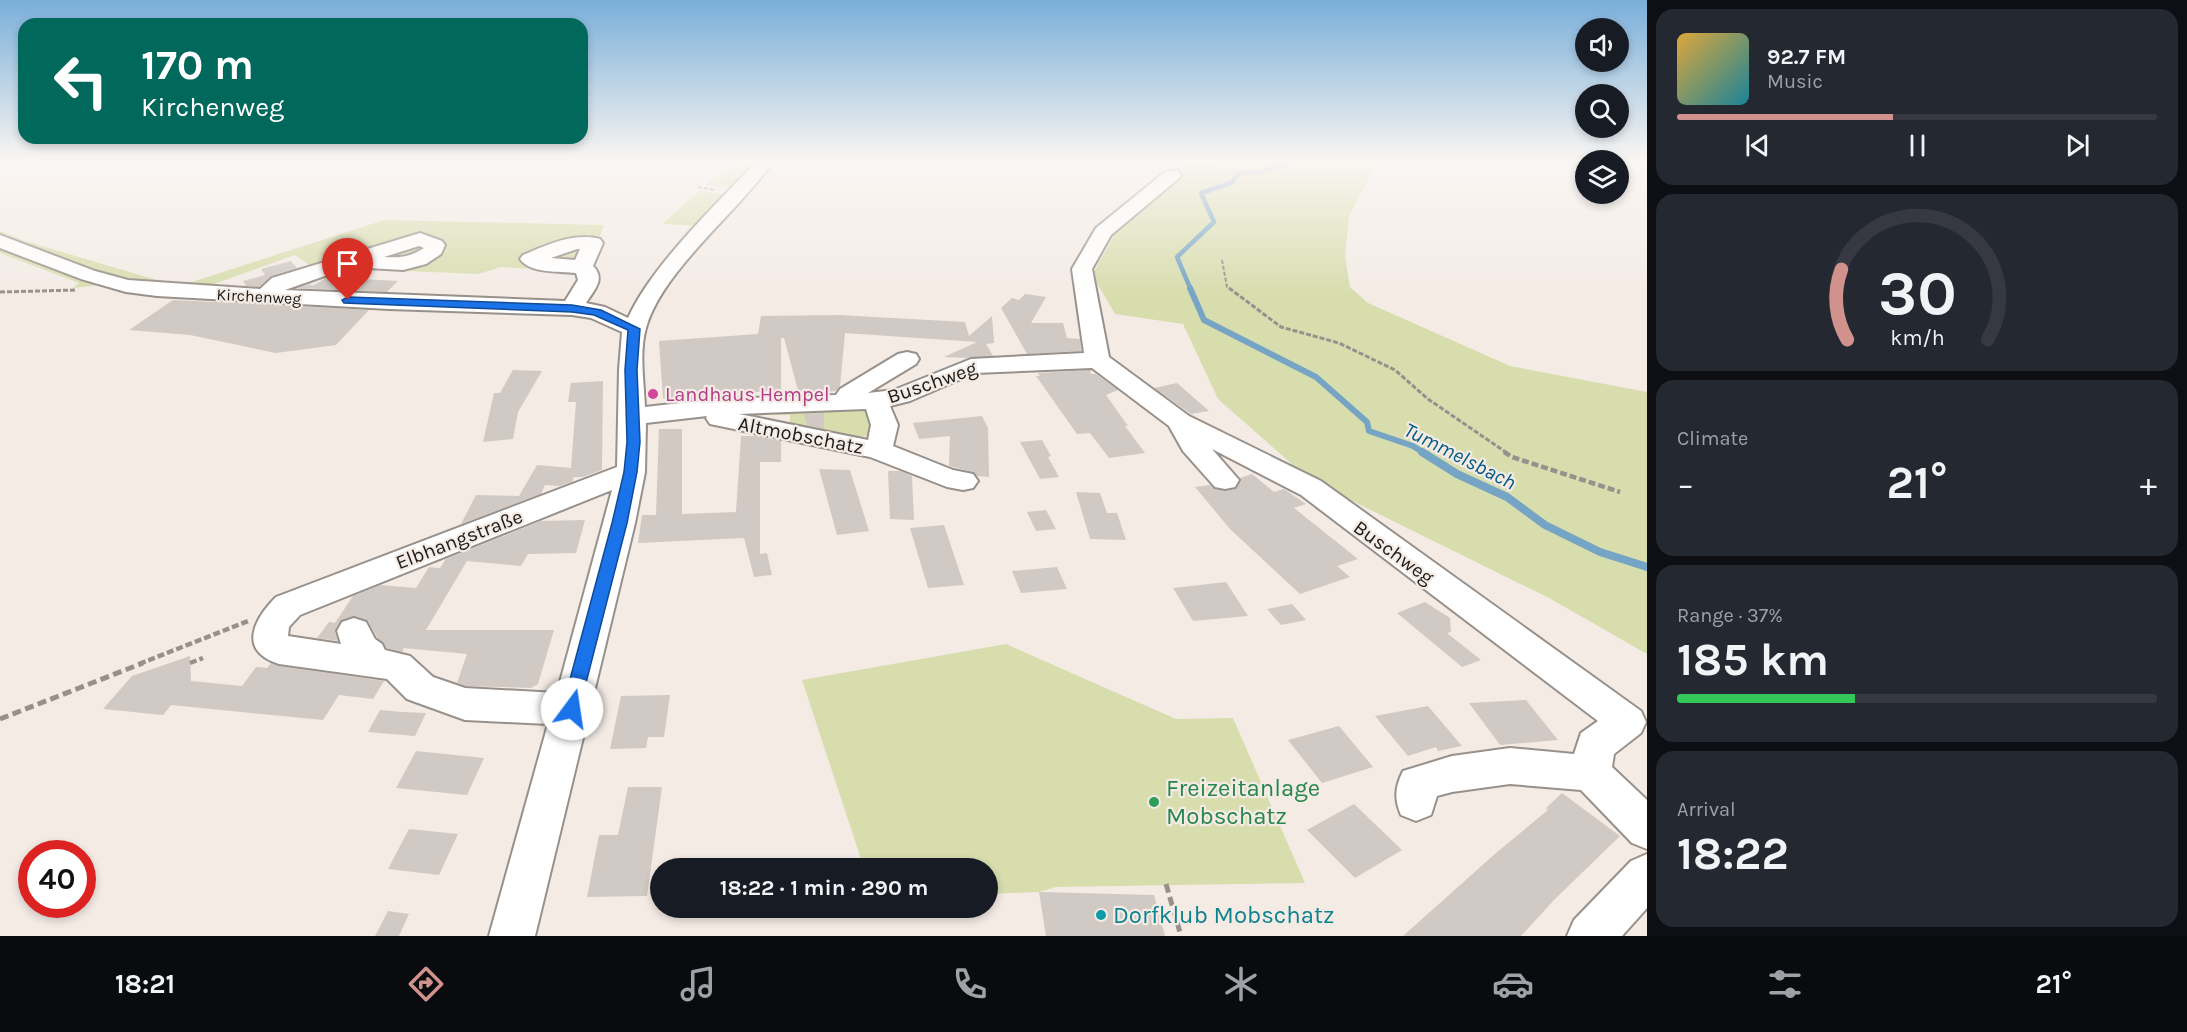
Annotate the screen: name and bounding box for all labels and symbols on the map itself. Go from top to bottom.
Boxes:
pin [322,238,373,300]
street label: Kirchenweg [216,285,302,308]
street label: Buschweg [884,356,980,409]
place label: Landhaus Hempel [665,383,830,406]
marker: Landhaus Hempel [646,387,660,401]
street label: Altmobschatz [736,412,865,459]
water label: Tummelsbach [1400,417,1520,495]
street label: Elbhangstraße [393,505,526,574]
street label: Buschweg [1349,516,1438,589]
position arrow [540,677,604,741]
place label: Freizeitanlage Mobschatz [1166,774,1320,830]
marker: Freizeitanlage Mobschatz [1147,795,1161,809]
speed limit sign: 40 [18,840,96,918]
place label: Dorfklub Mobschatz [1113,901,1334,929]
marker: Dorfklub Mobschatz [1094,908,1108,922]

